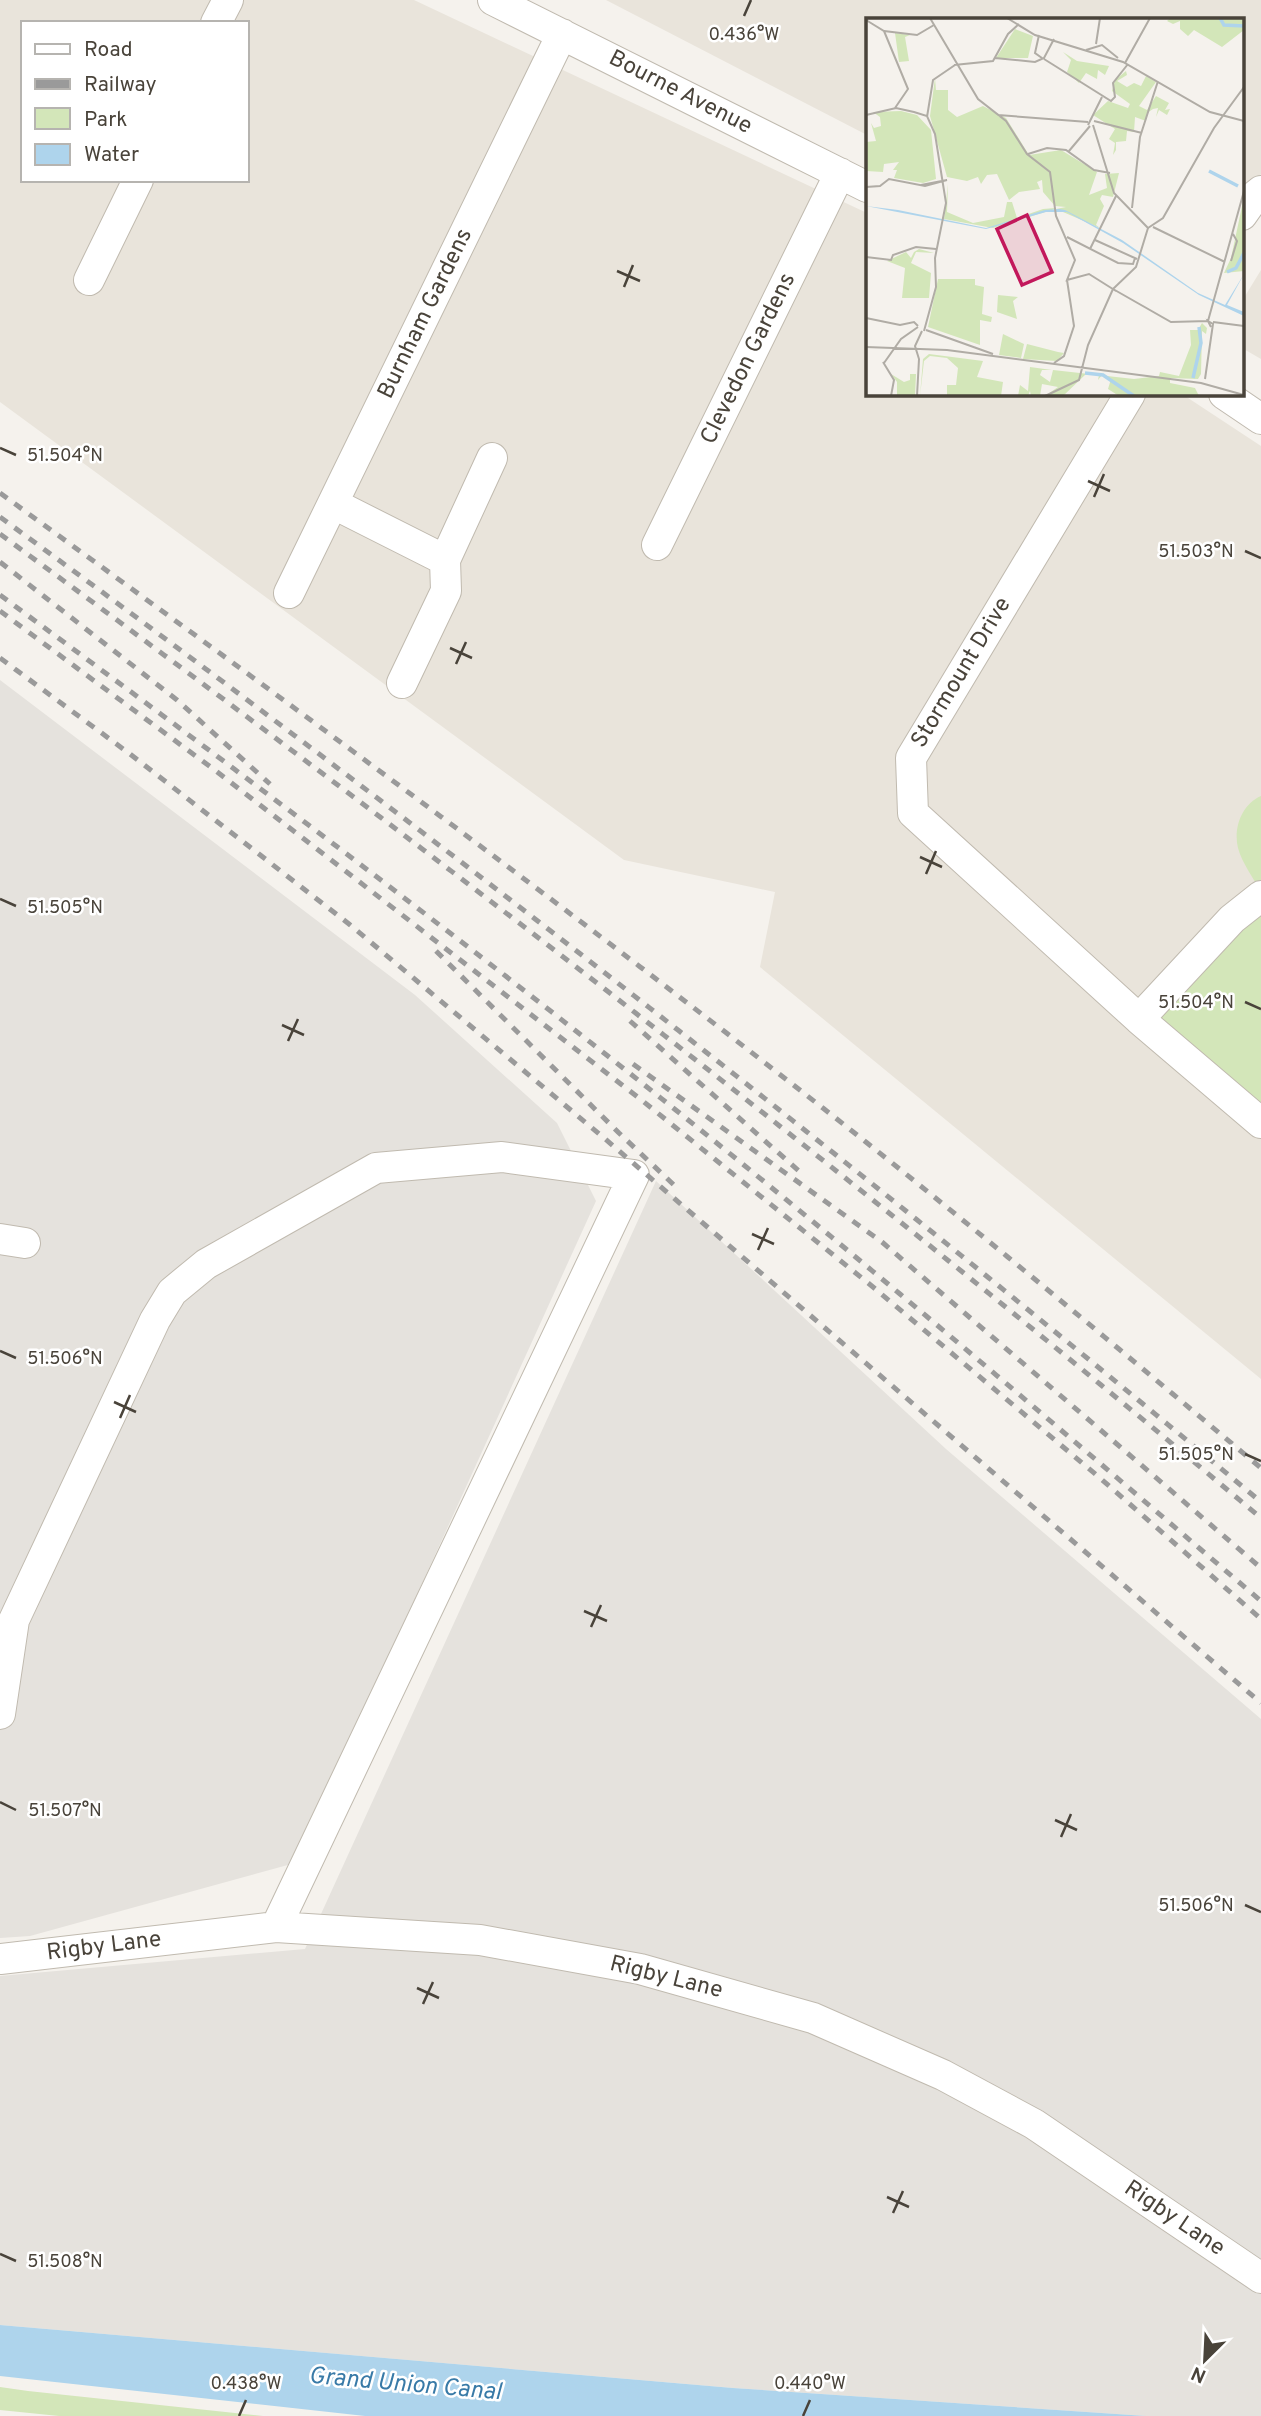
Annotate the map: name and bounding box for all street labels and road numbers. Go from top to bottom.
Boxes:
street label: Bourne Avenue [603,44,757,142]
street label: Burnham Gardens [372,224,480,404]
street label: Clevedon Gardens [695,269,803,449]
street label: Stormount Drive [906,592,1018,754]
street label: Rigby Lane [45,1926,163,1968]
street label: Rigby Lane [607,1950,725,2006]
street label: Rigby Lane [1118,2175,1230,2263]

